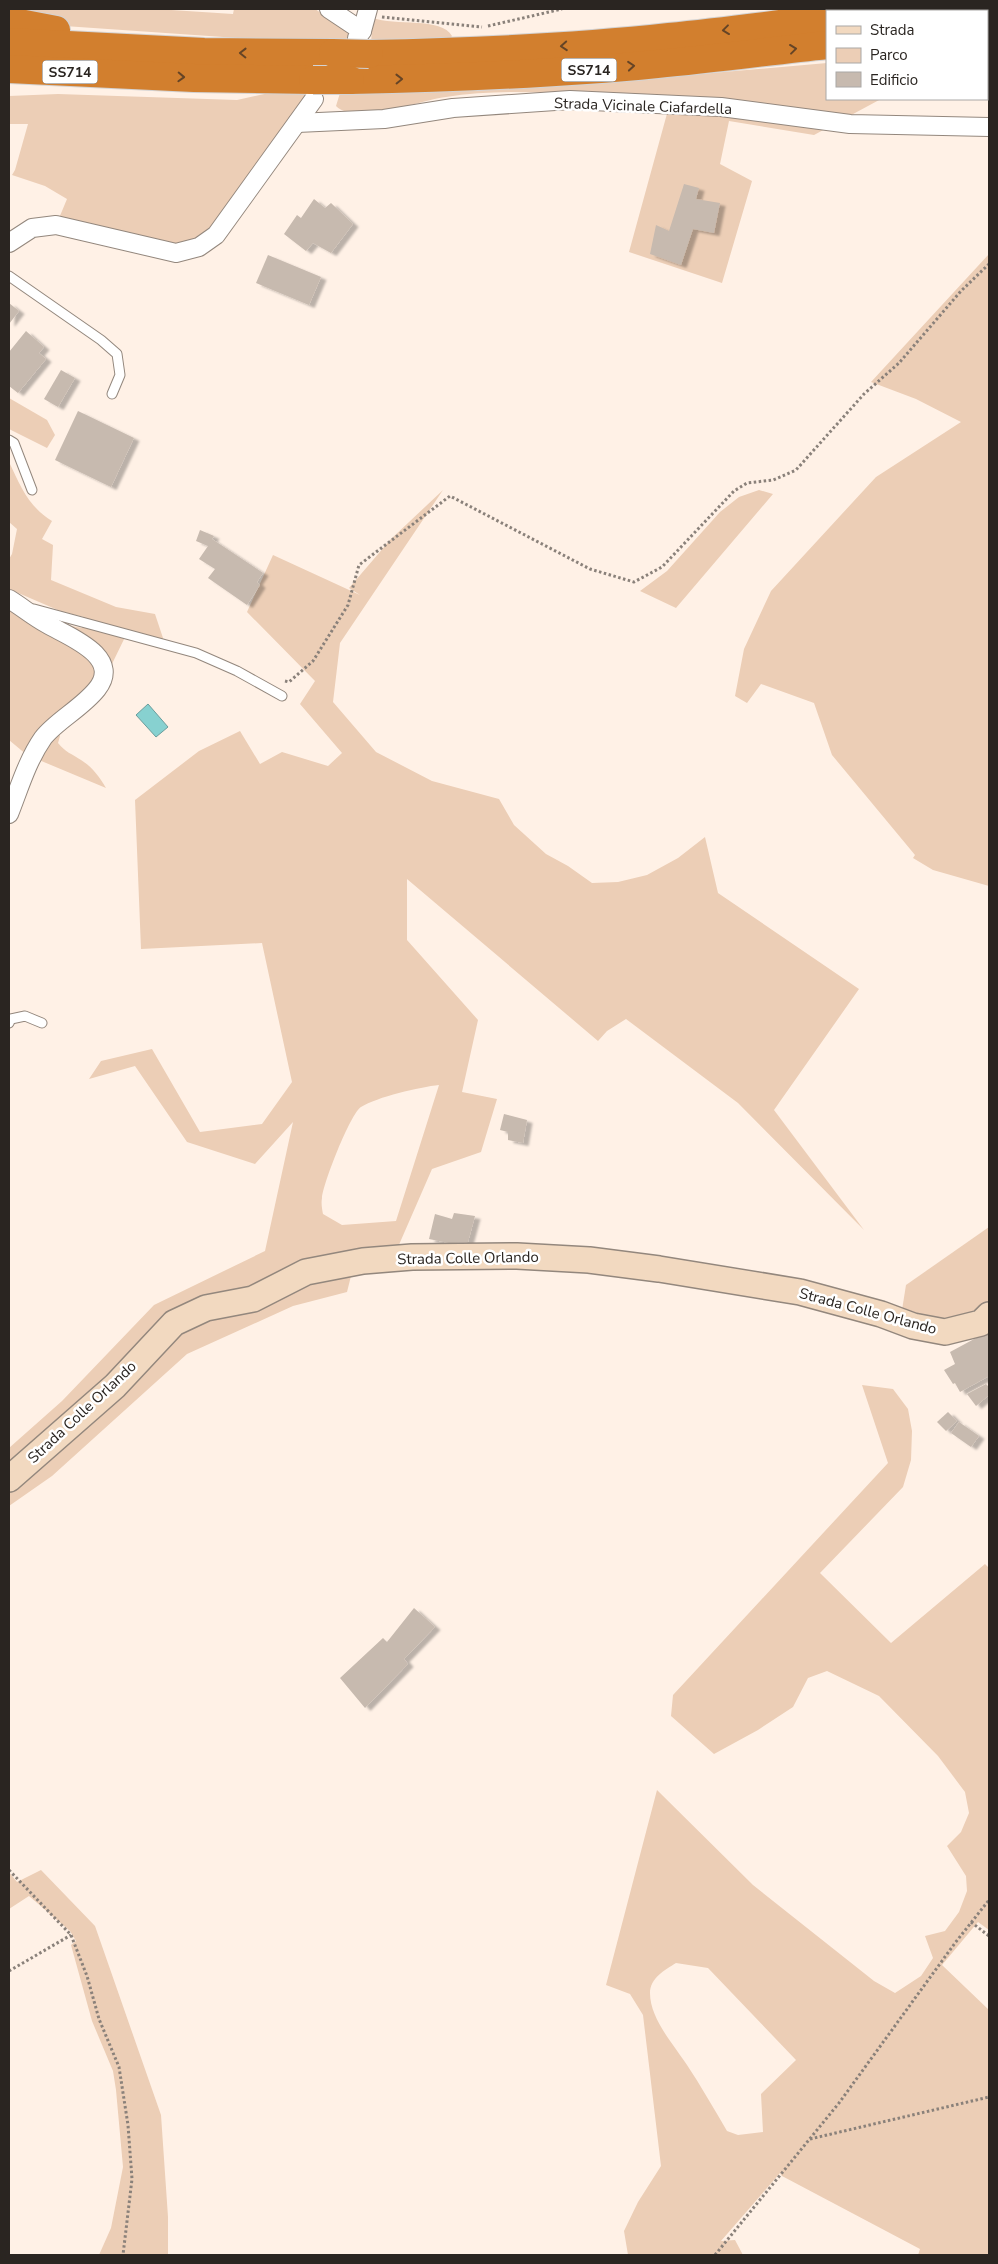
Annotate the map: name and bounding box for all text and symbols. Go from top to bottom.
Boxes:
legend [826,10,988,100]
text: Strada [870,20,914,40]
one-way arrow [722,24,730,35]
one-way arrow [560,40,568,51]
one-way arrow [789,44,797,55]
text: Parco [870,45,908,65]
one-way arrow [239,47,247,58]
road number: SS714 [562,58,616,82]
road number: SS714 [42,61,98,84]
one-way arrow [627,61,635,72]
text: Edificio [870,70,918,90]
one-way arrow [178,72,185,82]
one-way arrow [396,74,403,84]
street label: Strada Vicinale Ciafardella [554,93,732,119]
street label: Strada Colle Orlando [397,1247,539,1269]
street label: Strada Colle Orlando [797,1283,939,1339]
street label: Strada Colle Orlando [23,1356,141,1468]

